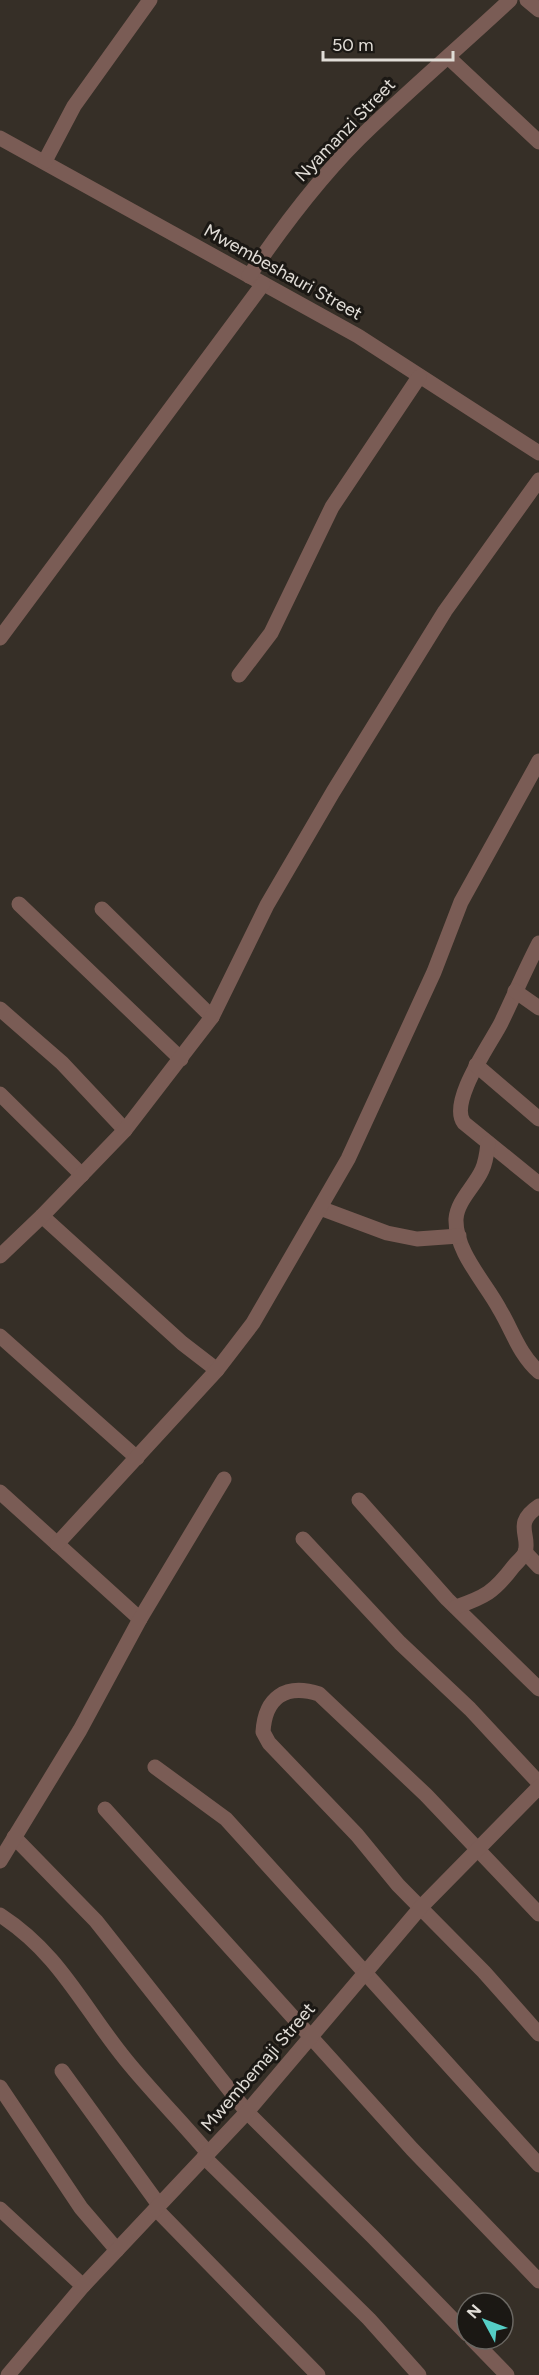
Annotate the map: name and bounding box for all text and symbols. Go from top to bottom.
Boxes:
scale bar [323,24,454,62]
text: 50 m [332,34,374,56]
street label: Nyamanzi Street [290,74,400,186]
street label: Mwembeshauri Street [200,219,366,325]
street label: Mwembemaji Street [196,1998,320,2136]
north arrow [455,2291,515,2351]
text: N [463,2301,485,2322]

